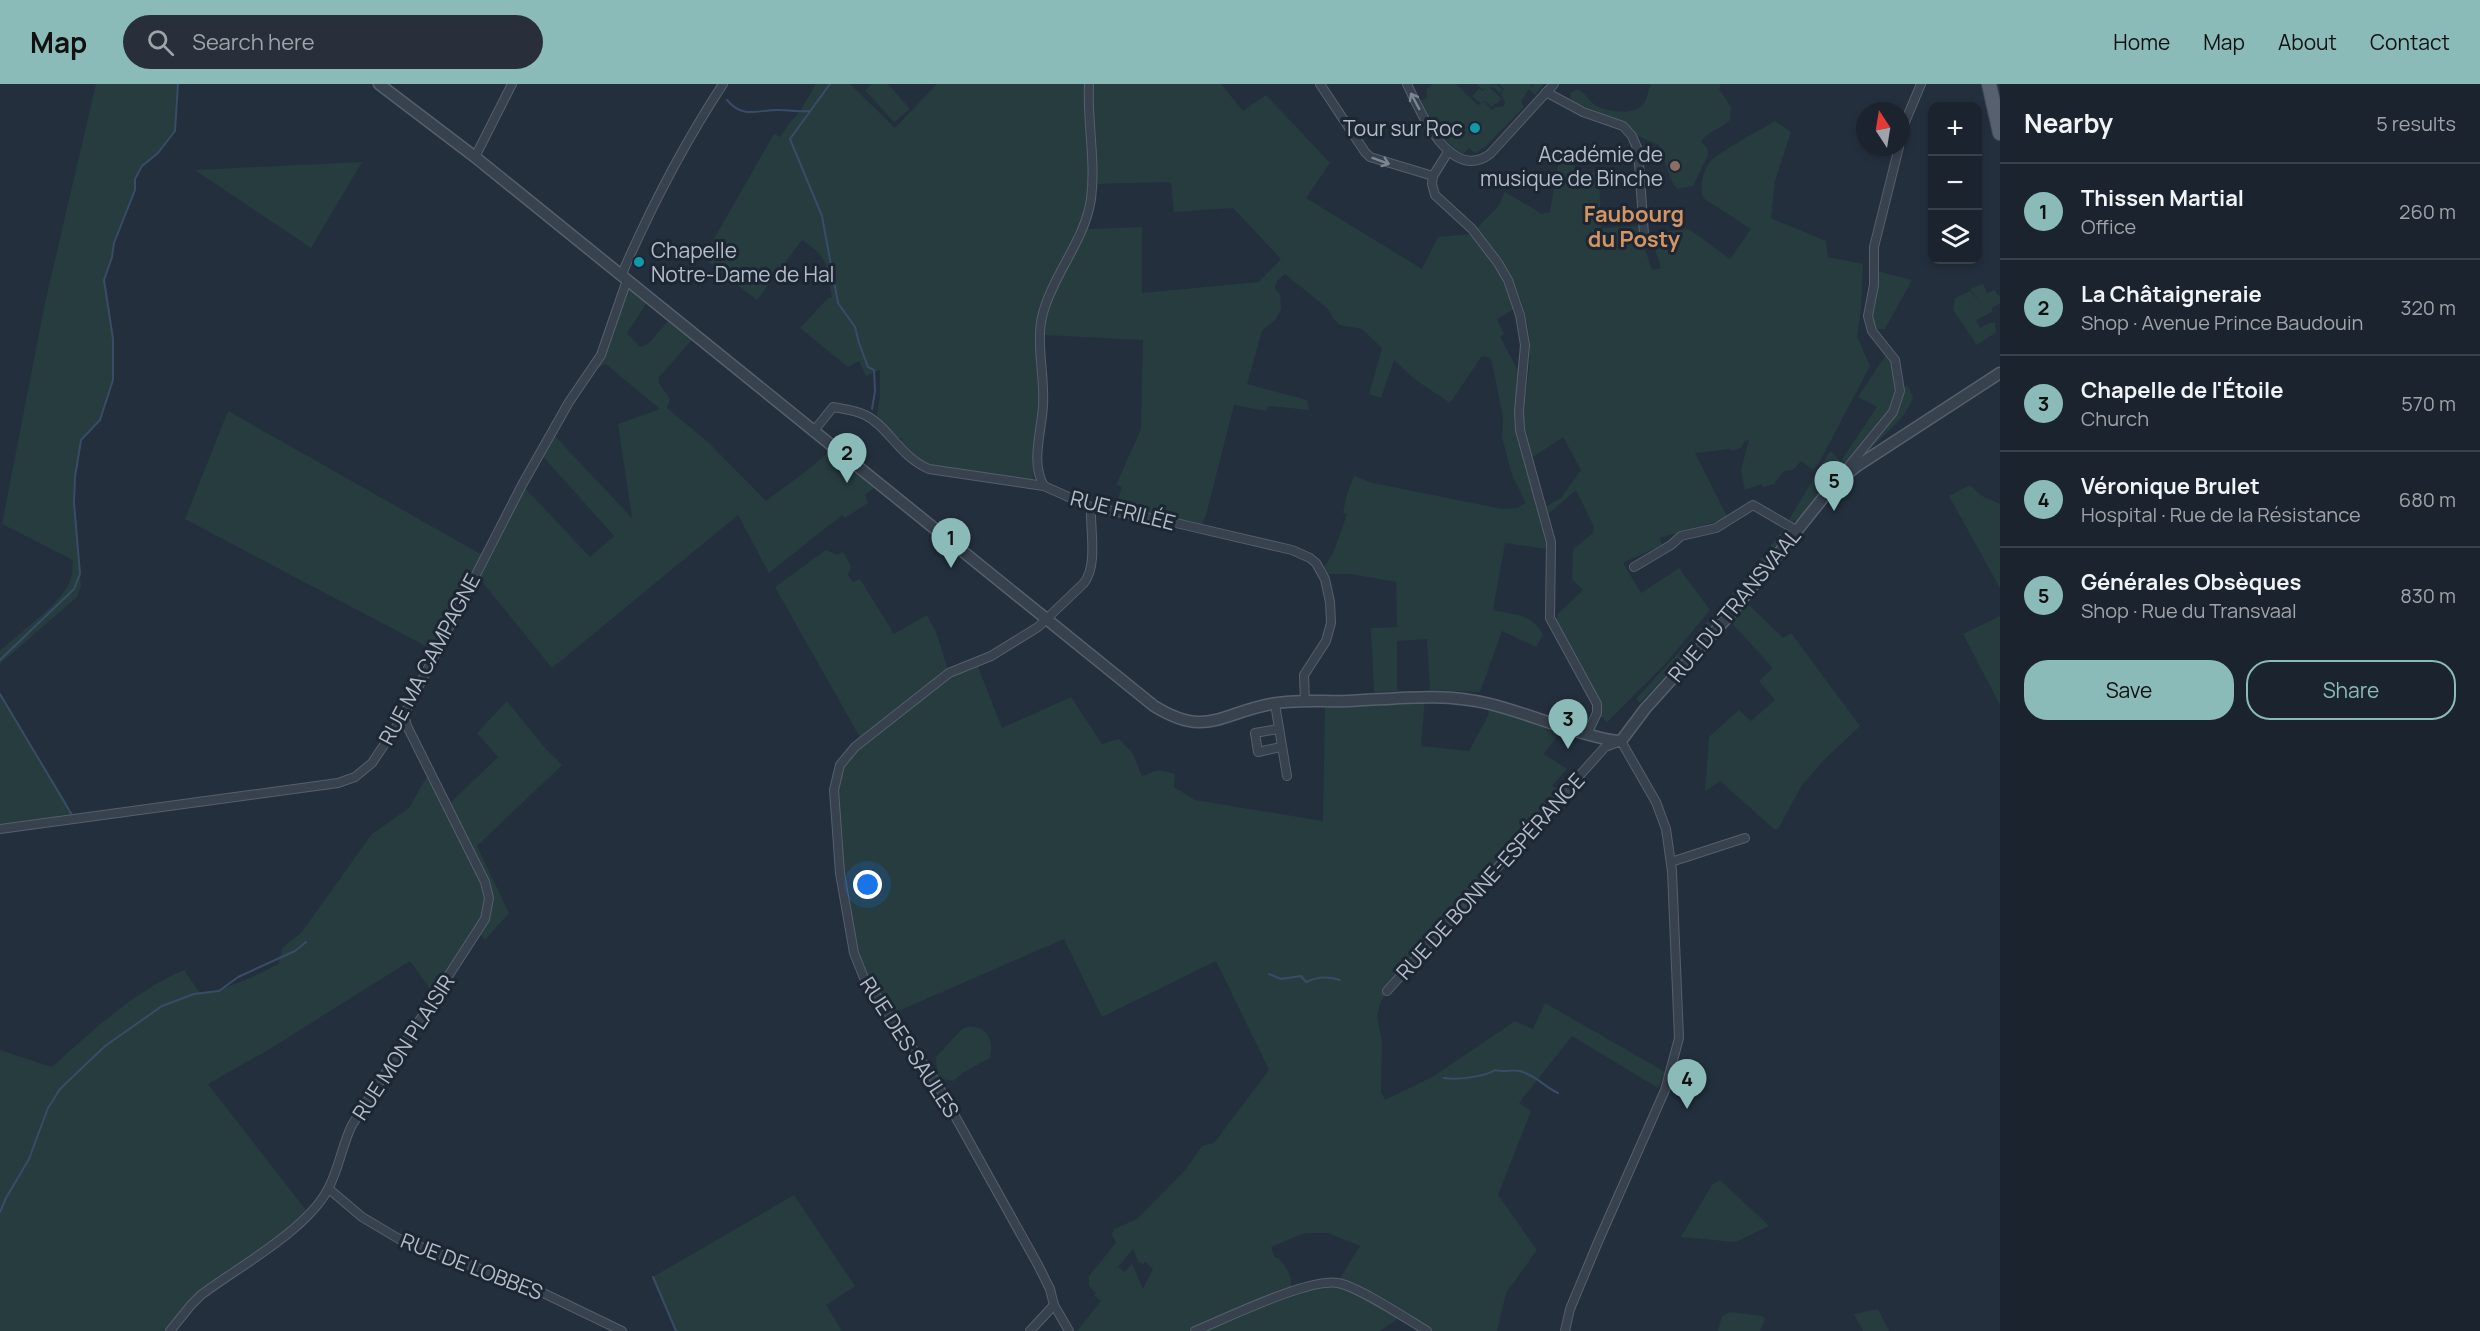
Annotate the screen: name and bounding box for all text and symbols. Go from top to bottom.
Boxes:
search box [123,15,543,69]
text: Map [30,23,87,61]
icon: search [144,26,177,59]
text: Search here [192,27,315,57]
text: Home [2113,28,2170,56]
text: Map [2203,28,2245,56]
text: About [2278,28,2337,56]
text: Contact [2370,28,2450,56]
one-way arrow [1409,92,1420,110]
north arrow [1856,102,1910,156]
map controls [1928,102,1982,264]
button: + [1928,102,1982,156]
text: Nearby [2024,105,2113,141]
text: 5 results [2376,110,2456,137]
place label: Tour sur Roc [1343,114,1463,142]
marker: Tour sur Roc [1468,121,1482,135]
place label: Académie de musique de Binche [1480,140,1663,192]
button: − [1928,156,1982,210]
one-way arrow [1371,157,1390,168]
marker: Académie de musique de Binche [1668,159,1682,173]
text: Thissen Martial [2081,183,2244,213]
text: 1 [2039,198,2048,225]
text: 260 m [2399,198,2456,225]
district label: Faubourg du Posty [1584,199,1684,254]
button: layers [1928,210,1982,264]
text: Office [2081,213,2136,240]
place label: Chapelle Notre-Dame de Hal [651,236,835,288]
marker: Chapelle Notre-Dame de Hal [632,255,646,269]
text: La Châtaigneraie [2081,279,2262,309]
text: 2 [2038,294,2049,321]
text: 320 m [2400,294,2456,321]
text: Shop · Avenue Prince Baudouin [2081,309,2363,336]
text: Chapelle de l'Étoile [2081,375,2283,405]
text: 3 [2038,390,2049,417]
text: 570 m [2401,390,2456,417]
text: Church [2081,405,2149,432]
pin: 2 [828,434,866,483]
pin: 5 [1814,462,1854,511]
text: Véronique Brulet [2081,471,2260,501]
street label: RUE FRILÉE [1067,483,1179,537]
text: 4 [2037,486,2050,513]
text: 680 m [2399,486,2456,513]
text: Hospital · Rue de la Résistance [2081,501,2361,528]
pin: 1 [932,518,970,568]
street label: RUE DU TRANSVAAL [1661,522,1807,688]
text: Générales Obsèques [2081,567,2301,597]
street label: RUE MA CAMPAGNE [372,568,486,750]
text: 5 [2038,582,2049,609]
text: 830 m [2400,582,2456,609]
text: Shop · Rue du Transvaal [2081,597,2297,624]
button: Save [2024,660,2234,720]
button: Share [2246,660,2456,720]
pin: 3 [1548,700,1588,749]
street label: RUE DE BONNE-ESPÉRANCE [1390,767,1590,985]
your location [853,870,882,899]
street label: RUE MON PLAISIR [345,969,461,1125]
street label: RUE DES SAULES [854,971,966,1123]
pin: 4 [1668,1060,1706,1109]
street label: RUE DE LOBBES [397,1226,547,1306]

